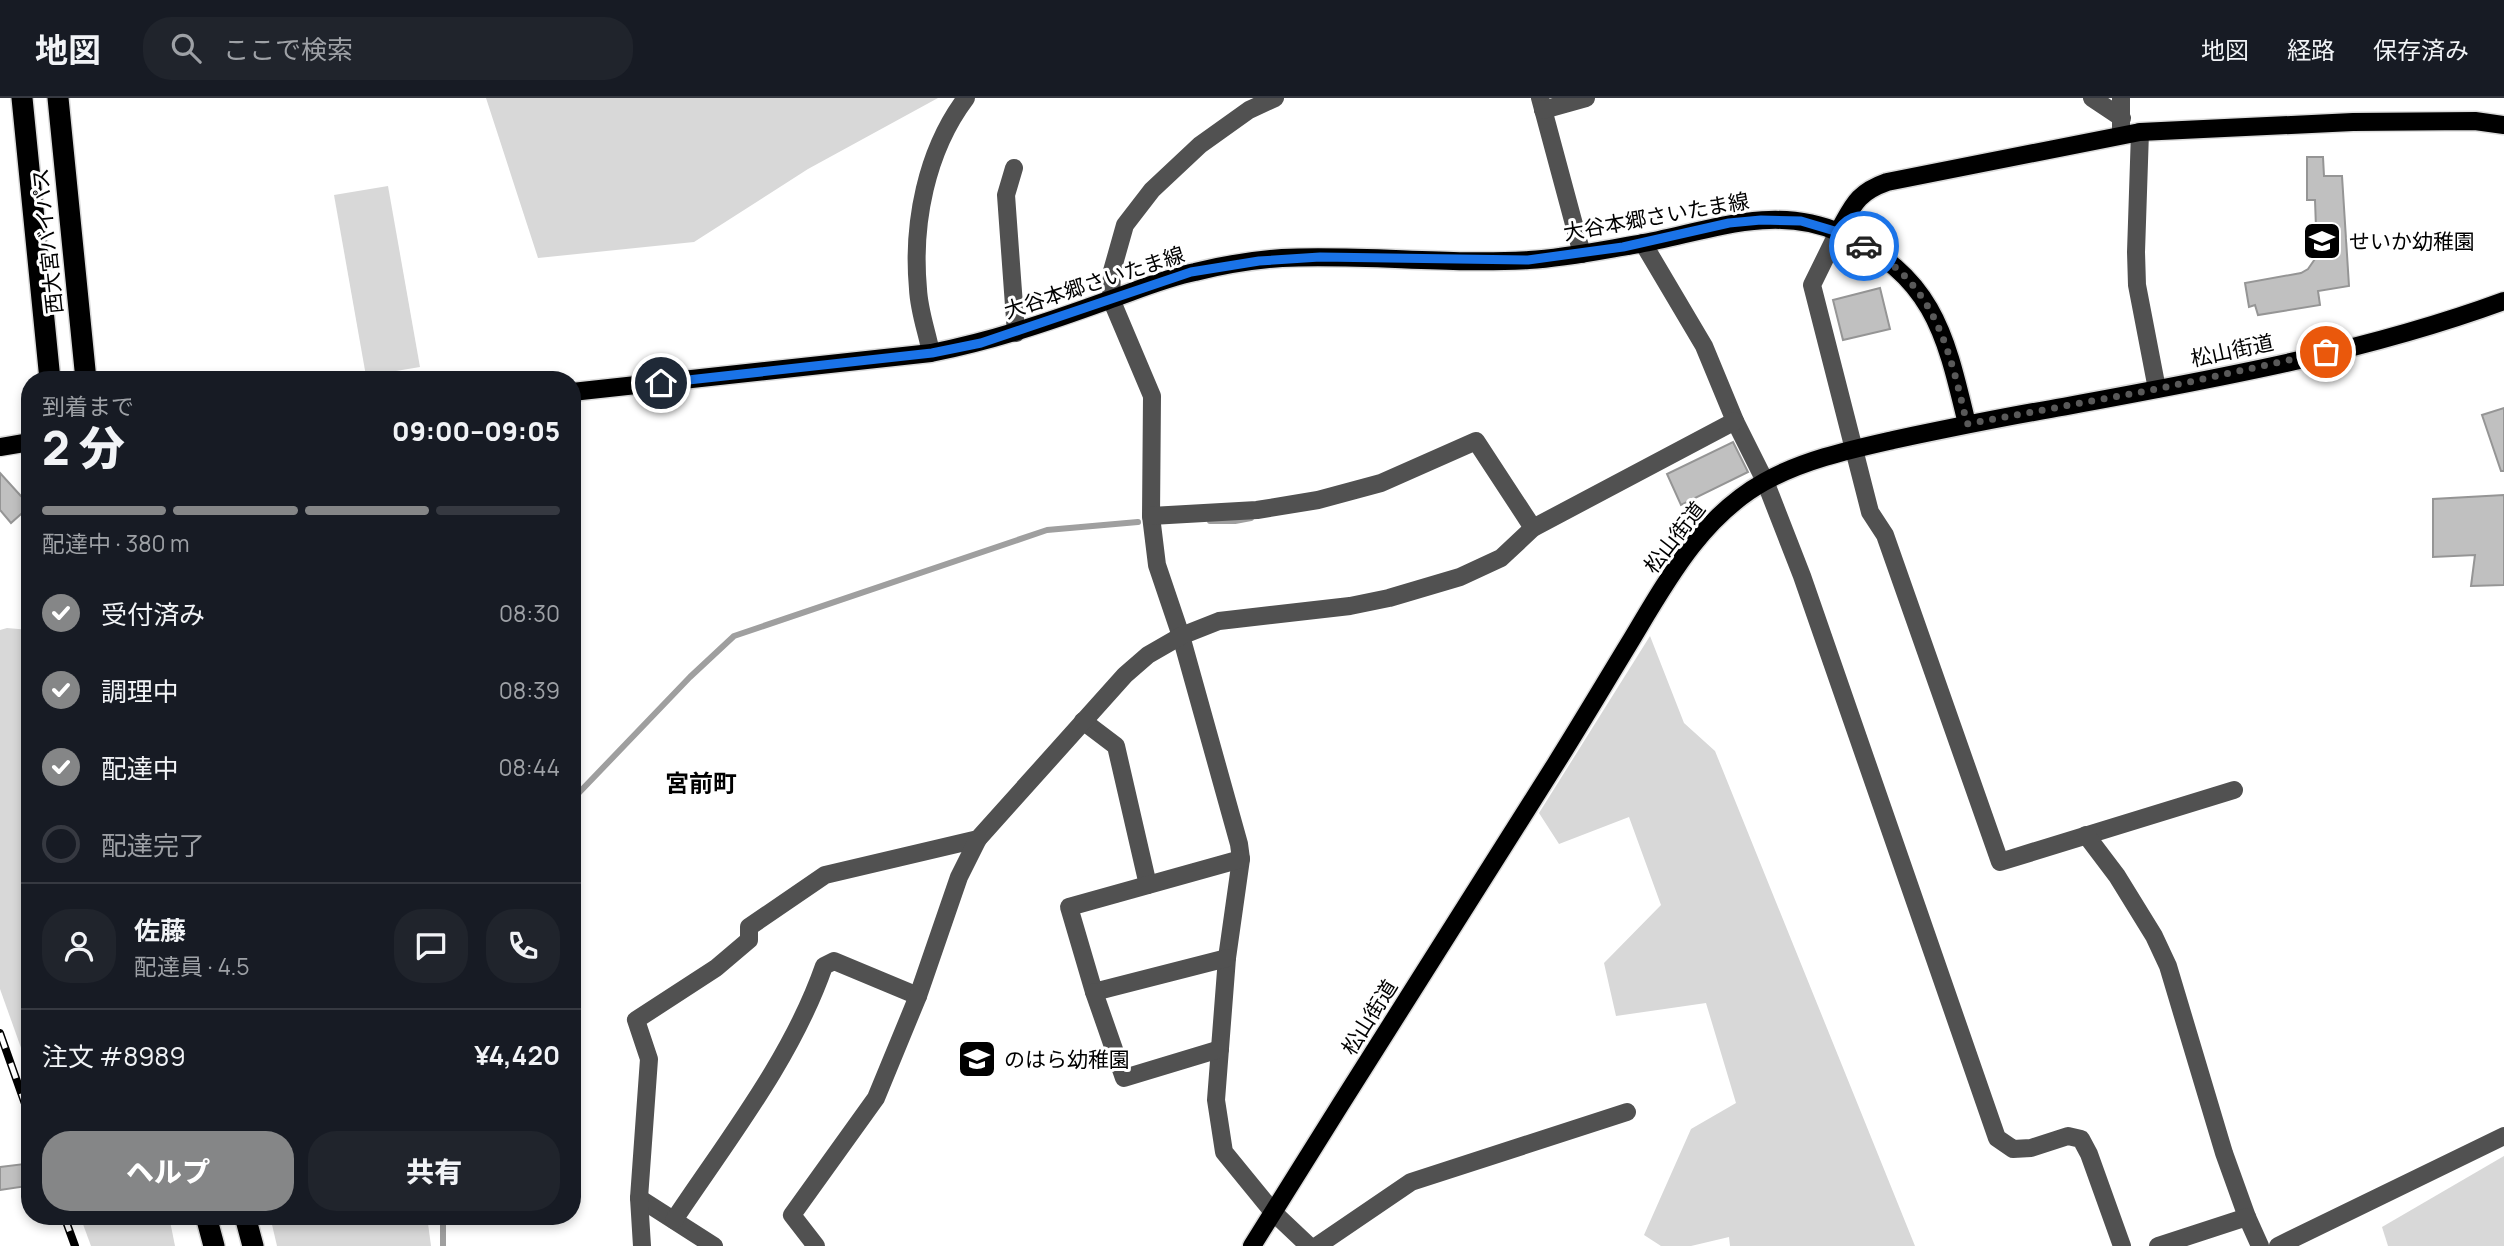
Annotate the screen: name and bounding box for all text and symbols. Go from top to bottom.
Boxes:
search box [143,17,633,80]
text: 地図 [35,27,101,72]
icon: search [167,29,205,67]
text: ここで検索 [223,31,353,67]
text: 地図 [2201,33,2249,66]
text: 経路 [2287,33,2335,66]
text: 保存済み [2373,33,2469,66]
street label: 西大宮バイパス [25,167,69,315]
street label: 大谷本郷さいたま線 [1561,186,1751,246]
courier [1829,211,1899,281]
school or university icon: せいか幼稚園 [2301,220,2343,262]
icon: car [1845,227,1883,265]
place label: せいか幼稚園 [2349,227,2475,255]
street label: 大谷本郷さいたま線 [1000,240,1188,324]
pin [2296,322,2356,382]
street label: 松山街道 [2188,328,2276,372]
icon: bag [2307,333,2345,371]
pin [631,353,691,413]
icon: home [642,364,680,402]
text: 到着まで [42,390,134,422]
text: 09:00–09:05 [392,413,560,449]
text: 2 分 [42,416,125,479]
street label: 松山街道 [1637,495,1711,579]
text: 配達中 · 380 m [42,527,190,559]
icon: check [42,594,80,632]
text: 受付済み [101,596,205,632]
text: 08:30 [499,597,560,629]
icon: check [42,671,80,709]
text: 調理中 [101,673,179,709]
text: 08:39 [499,674,560,706]
icon: check [42,748,80,786]
text: 配達中 [101,750,179,786]
text: 08:44 [498,751,560,783]
district label: 宮前町 [665,766,737,799]
text: 配達完了 [101,827,205,863]
button: person [42,909,116,983]
button: chat [394,909,468,983]
button: phone [486,909,560,983]
text: 佐藤 [134,912,186,948]
text: 配達員 · 4.5 [134,950,250,982]
street label: 松山街道 [1335,974,1403,1060]
text: ¥4,420 [474,1037,560,1073]
text: 注文 #8989 [42,1038,186,1074]
school or university icon: のはら幼稚園 [956,1038,998,1080]
place label: のはら幼稚園 [1004,1045,1130,1073]
button: ヘルプ [42,1131,294,1211]
button: 共有 [308,1131,560,1211]

